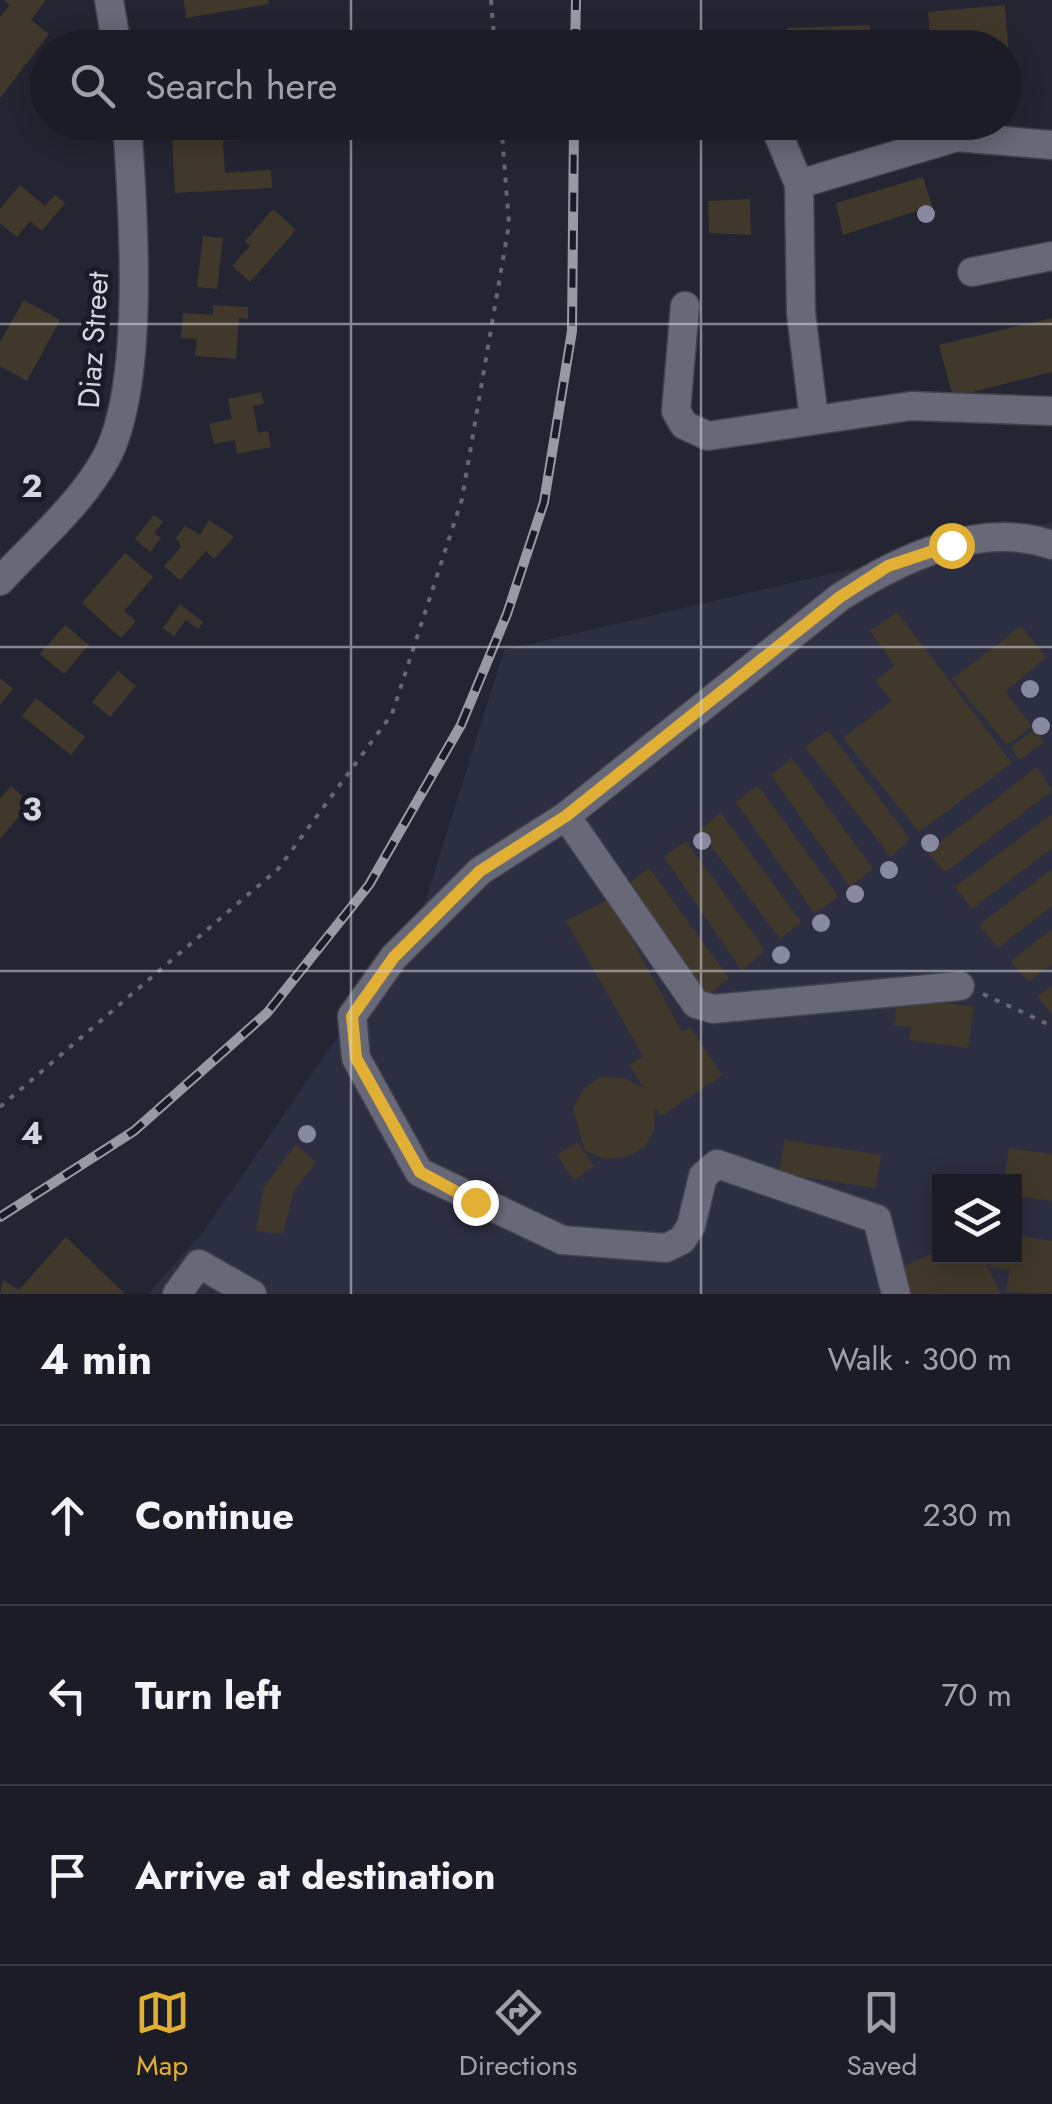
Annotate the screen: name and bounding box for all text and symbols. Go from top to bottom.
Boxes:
search box [30,30,1022,140]
icon: search [65,58,120,113]
text: Search here [145,58,337,113]
street label: Diaz Street [67,269,119,410]
text: 2 [22,463,43,509]
route start [929,523,975,569]
text: 3 [22,786,42,832]
text: 4 [21,1110,43,1156]
map controls [932,1174,1022,1264]
button: layers [932,1174,1022,1264]
route end [453,1180,499,1226]
text: 4 min [40,1329,152,1390]
text: Walk · 300 m [827,1336,1012,1382]
icon: ahead [40,1488,95,1543]
text: Continue [135,1488,294,1543]
text: 230 m [923,1492,1012,1538]
icon: left [40,1668,95,1723]
text: Turn left [135,1668,281,1723]
text: 70 m [941,1672,1012,1718]
icon: arrive [40,1848,95,1903]
text: Arrive at destination [135,1848,496,1903]
tab: Map [135,1985,190,2086]
tab: Directions [459,1985,577,2086]
tab: Saved [846,1985,917,2086]

